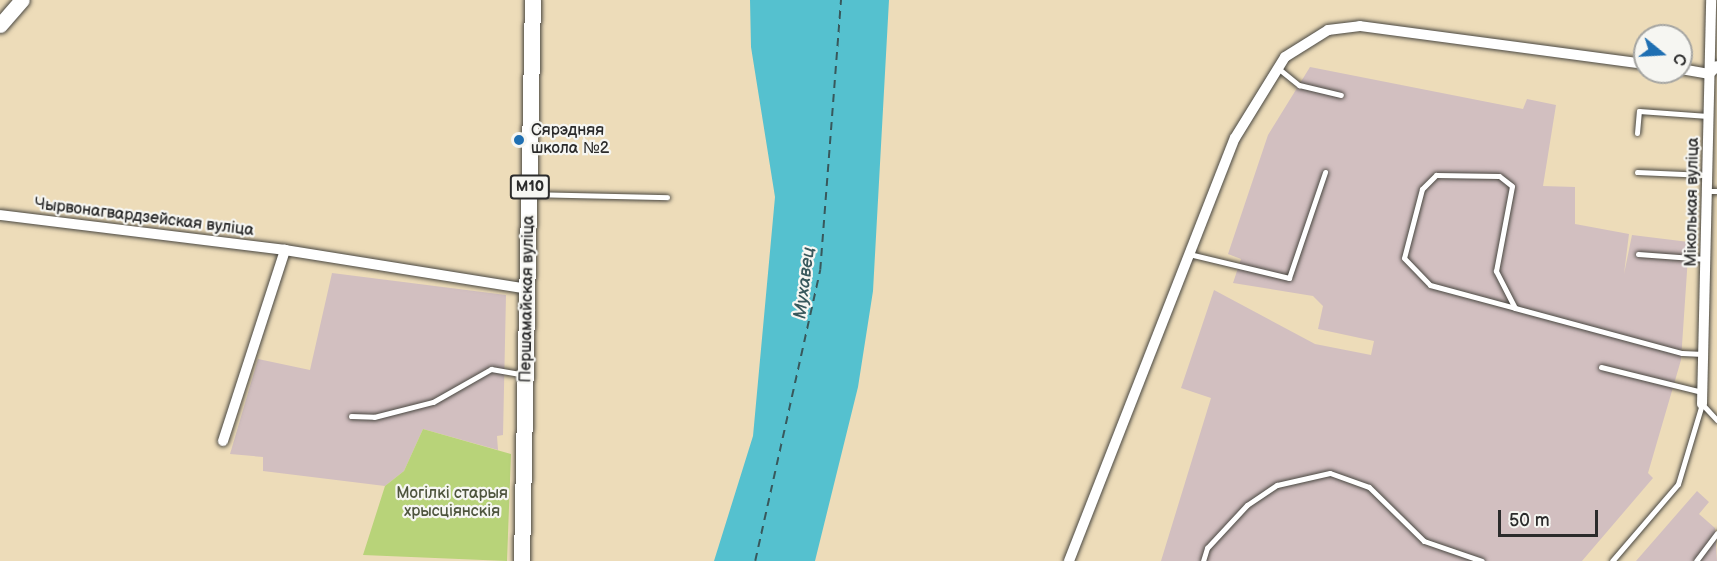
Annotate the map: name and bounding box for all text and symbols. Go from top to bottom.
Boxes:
north arrow [1633,24,1693,84]
text: С [1668,51,1689,67]
place label: Сярэдняя школа №2 [531,121,609,159]
marker: Сярэдняя школа №2 [512,133,526,147]
street label: Міколькая вуліца [1682,137,1704,267]
road number: М10 [509,175,551,199]
street label: Чырвонагвардзейская вуліца [33,195,255,241]
street label: Першамайская вуліца [517,215,539,383]
water label: Мухавец [790,246,820,320]
park label: Могілкі старыя хрысціянскія [396,484,508,522]
scale bar [1501,498,1602,536]
text: 50 m [1509,510,1550,531]

